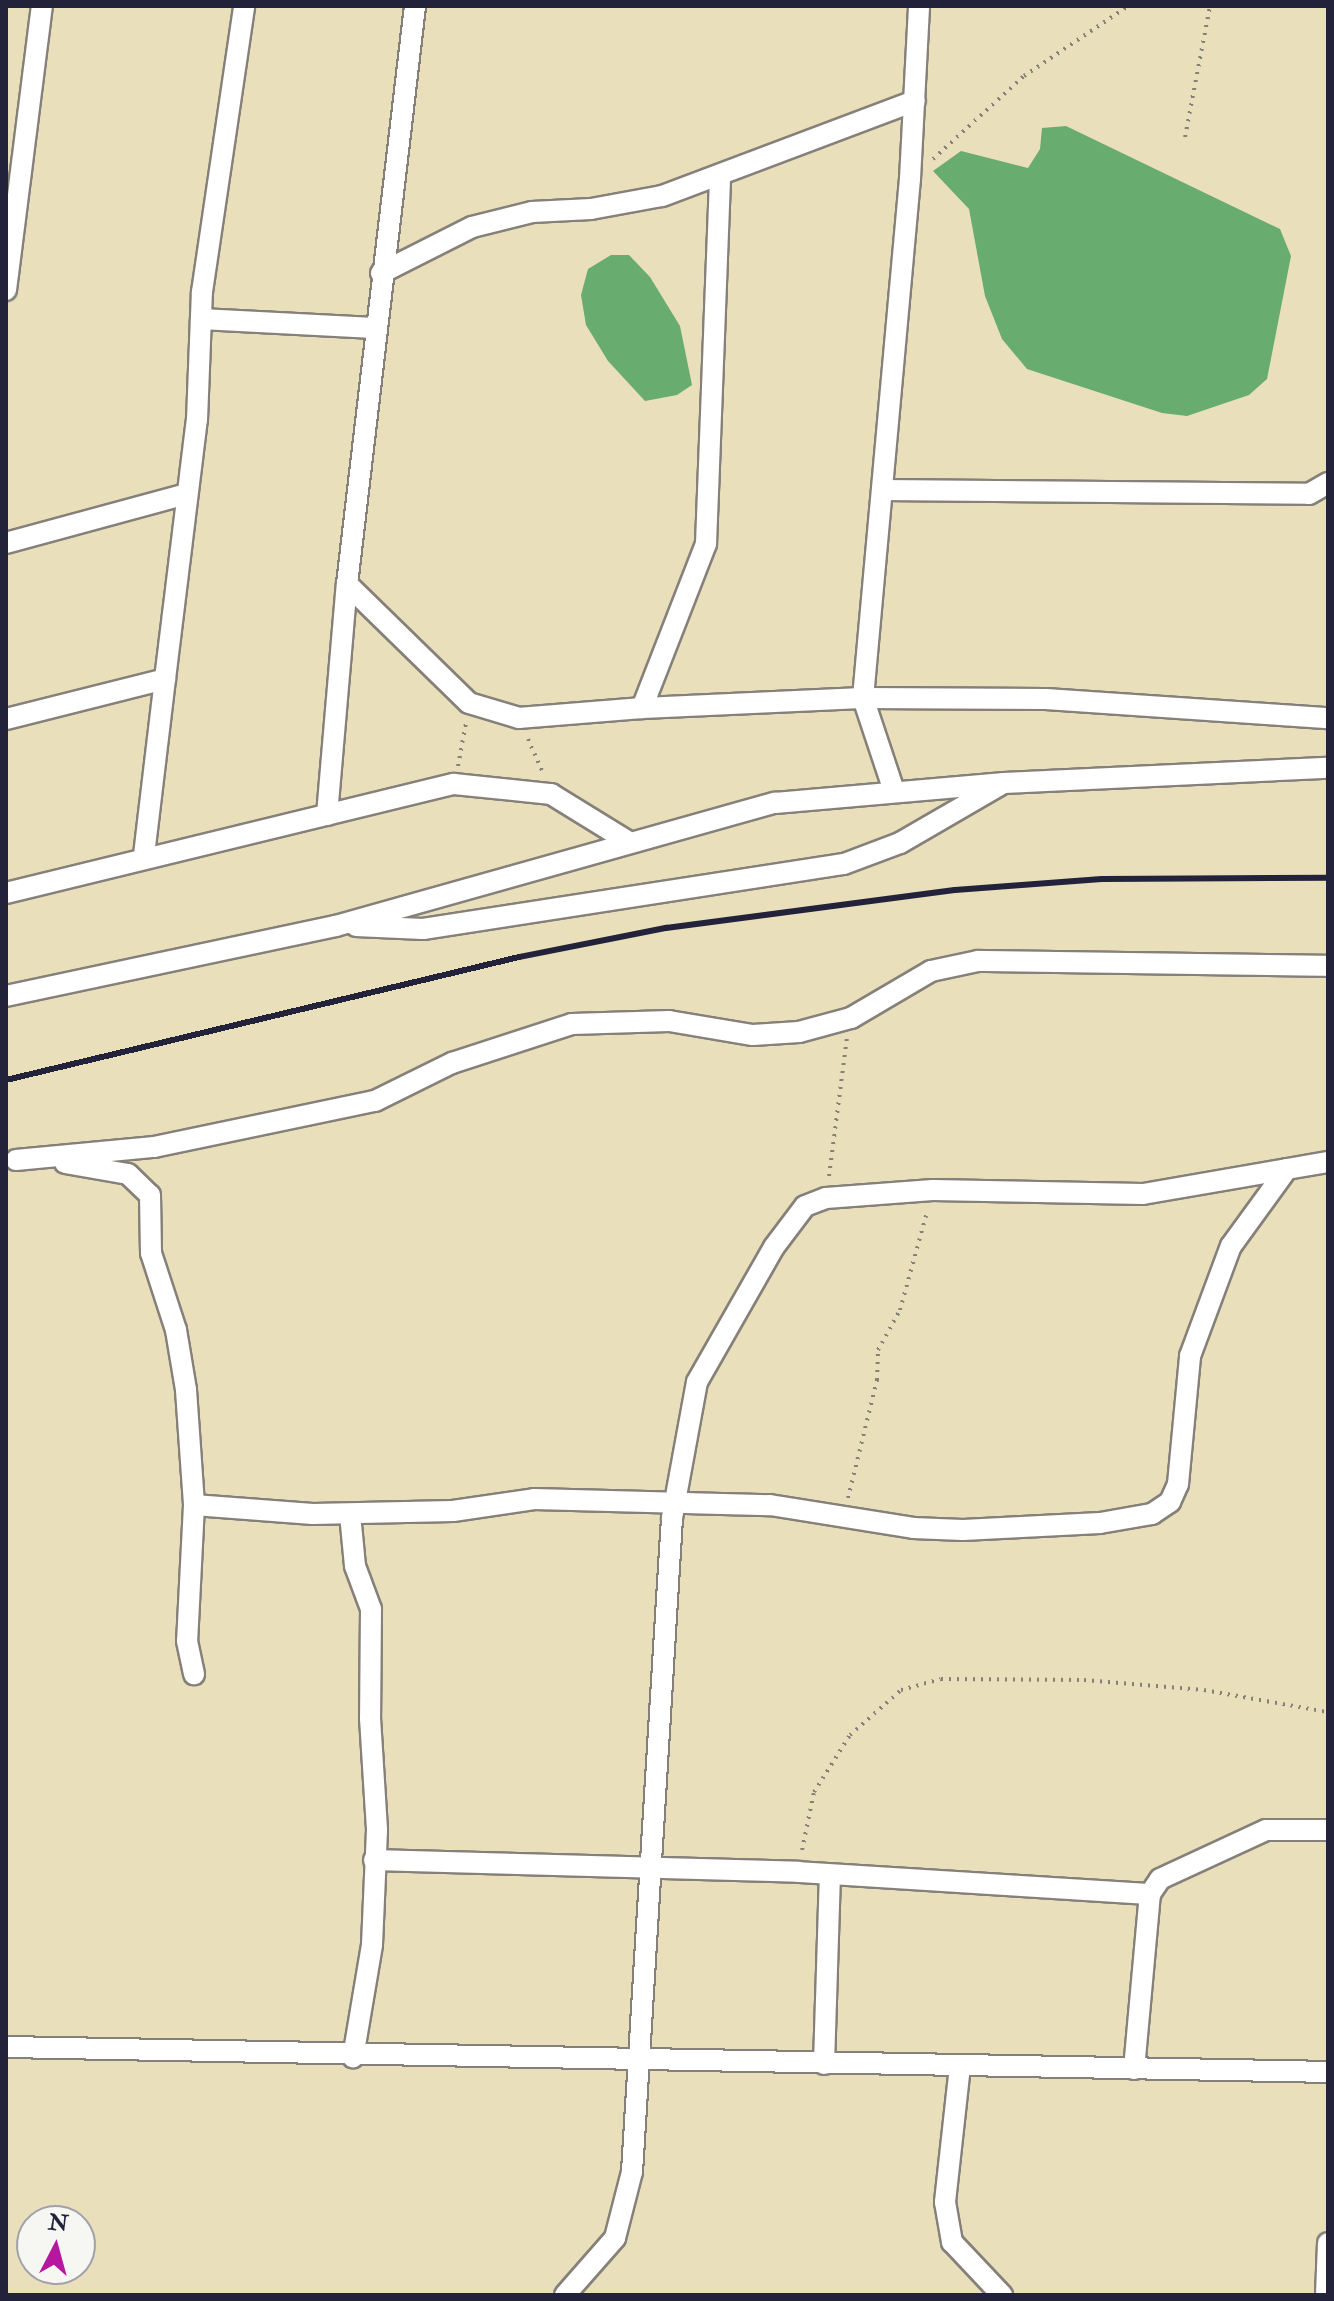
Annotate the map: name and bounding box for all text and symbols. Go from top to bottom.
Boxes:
north arrow [16,2205,96,2285]
text: N [47,2208,70,2238]

